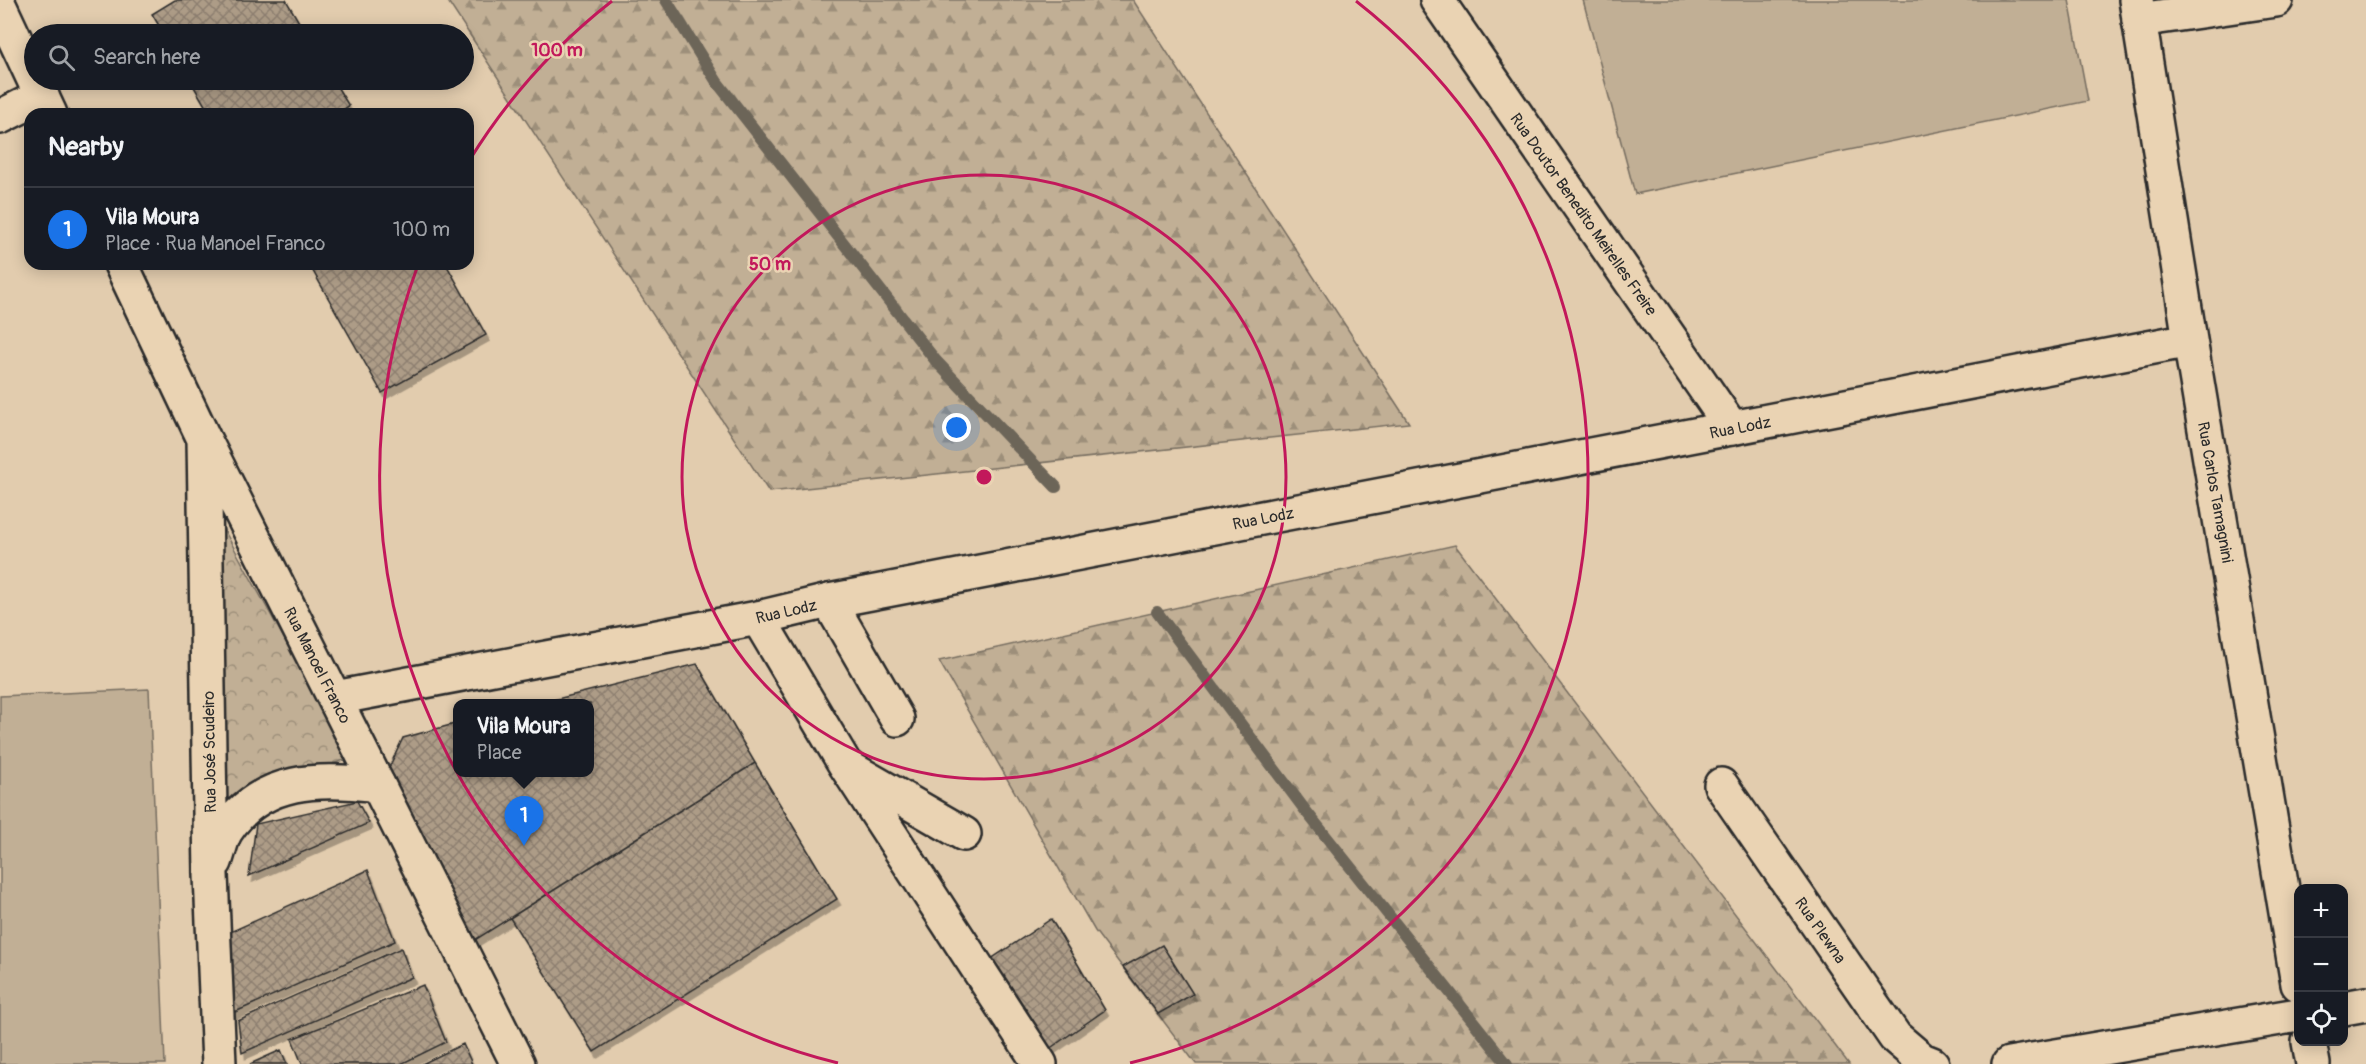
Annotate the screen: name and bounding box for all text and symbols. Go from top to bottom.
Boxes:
search box [24,24,474,90]
text: 100 m [531,39,583,62]
icon: search [45,41,78,74]
text: Search here [93,43,200,71]
street label: Rua Doutor Benedito Meirelles Freire [1505,109,1661,320]
text: Nearby [48,131,124,163]
text: Vila Moura [105,203,199,231]
text: 1 [64,217,71,242]
text: 100 m [393,217,450,242]
text: Place · Rua Manoel Franco [105,231,325,256]
text: 50 m [749,253,791,276]
street label: Rua Lodz [1708,412,1773,444]
your location [942,413,971,442]
street label: Rua Carlos Tamagnini [2193,420,2237,564]
centre of rings [974,467,994,487]
street label: Rua Lodz [1231,503,1296,535]
street label: Rua Lodz [754,595,819,629]
street label: Rua Manoel Franco [279,604,355,727]
street label: Rua José Scudeiro [199,690,221,813]
popup [453,699,594,777]
text: Vila Moura [476,712,571,740]
text: Place [476,740,522,765]
pin: 1 [504,796,544,846]
map controls [2294,884,2348,1046]
button: + [2294,884,2348,938]
street label: Rua Plewna [1790,894,1850,967]
button: − [2294,938,2348,992]
button: locate [2294,992,2348,1046]

